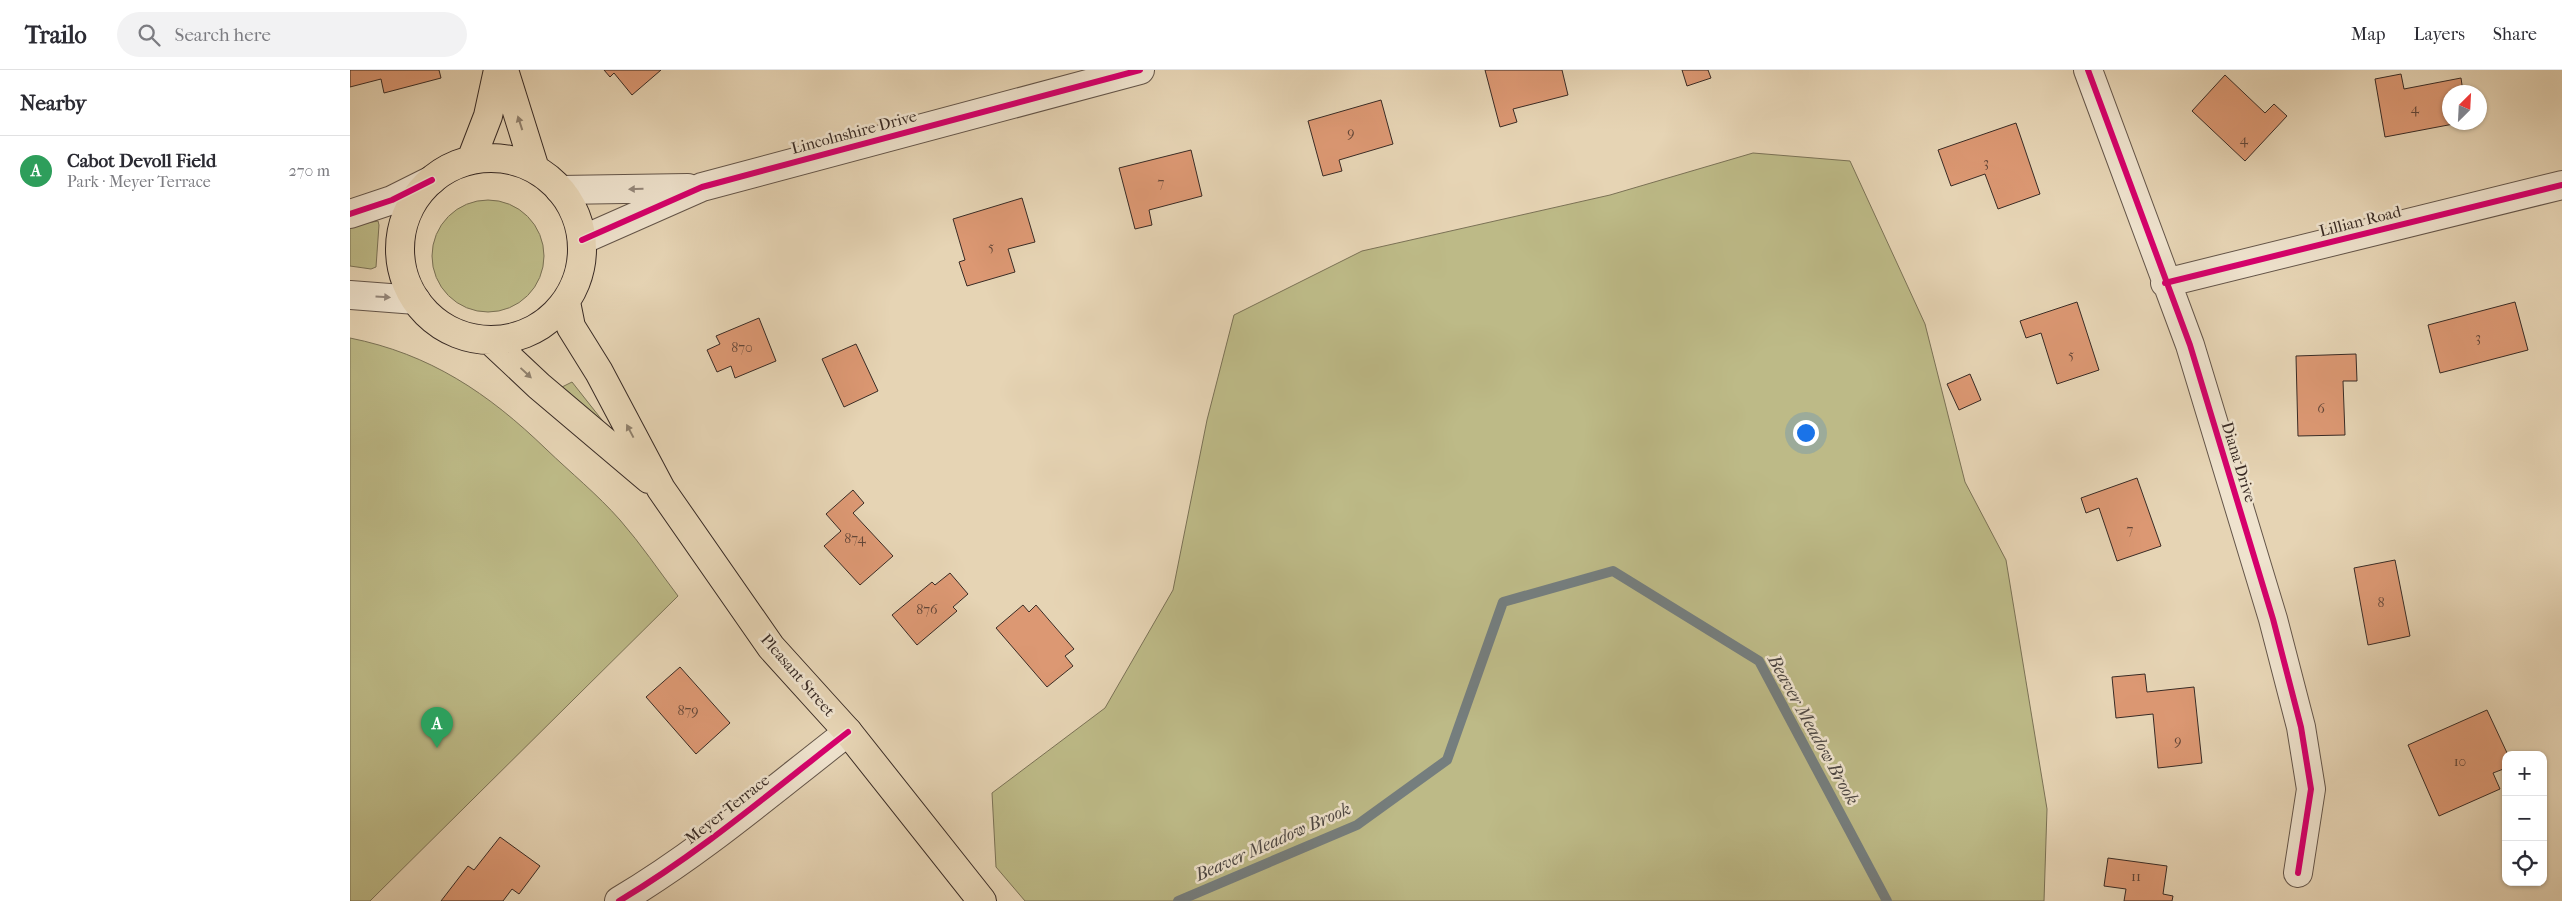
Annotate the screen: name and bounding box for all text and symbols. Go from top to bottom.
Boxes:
search box [117,12,467,57]
text: Trailo [25,21,87,49]
icon: search [135,21,163,49]
text: Search here [175,24,271,46]
text: Map [2351,24,2385,45]
text: Layers [2413,24,2465,45]
text: Share [2493,24,2537,45]
north arrow [2442,85,2487,130]
text: Nearby [20,91,86,115]
house number: 4 [2411,100,2420,117]
street label: Lincolnshire Drive [789,106,919,158]
one-way arrow [516,115,524,130]
house number: 9 [1347,124,1355,141]
house number: 4 [2240,131,2249,148]
text: Cabot Devoll Field [67,150,216,172]
house number: 3 [1983,154,1989,171]
text: A [31,161,41,180]
text: 270 m [289,161,330,180]
text: Park · Meyer Terrace [67,172,211,191]
house number: 7 [1158,174,1165,191]
one-way arrow [628,185,644,193]
street label: Lillian Road [2317,202,2403,240]
house number: 5 [988,238,994,255]
one-way arrow [375,294,391,302]
house number: 3 [2475,329,2481,346]
house number: 870 [731,339,753,356]
house number: 5 [2068,346,2074,363]
one-way arrow [519,367,531,379]
house number: 6 [2317,400,2325,417]
street label: Diana Drive [2218,419,2260,505]
your location [1793,420,1819,446]
one-way arrow [626,423,634,438]
house number: 7 [2127,521,2134,538]
house number: 874 [844,530,867,547]
house number: 8 [2377,594,2385,611]
house number: 876 [916,601,938,618]
street label: Pleasant Street [757,630,839,720]
water label: Beaver Meadow Brook [1763,650,1863,809]
house number: 879 [677,702,699,719]
pin: A [421,707,453,748]
house number: 9 [2174,732,2182,749]
map controls [2502,751,2547,886]
button: + [2502,751,2547,796]
house number: 10 [2454,753,2466,770]
street label: Meyer Terrace [681,770,773,848]
button: − [2502,796,2547,841]
water label: Beaver Meadow Brook [1191,798,1354,886]
button: locate [2502,841,2547,886]
house number: 11 [2131,868,2141,885]

